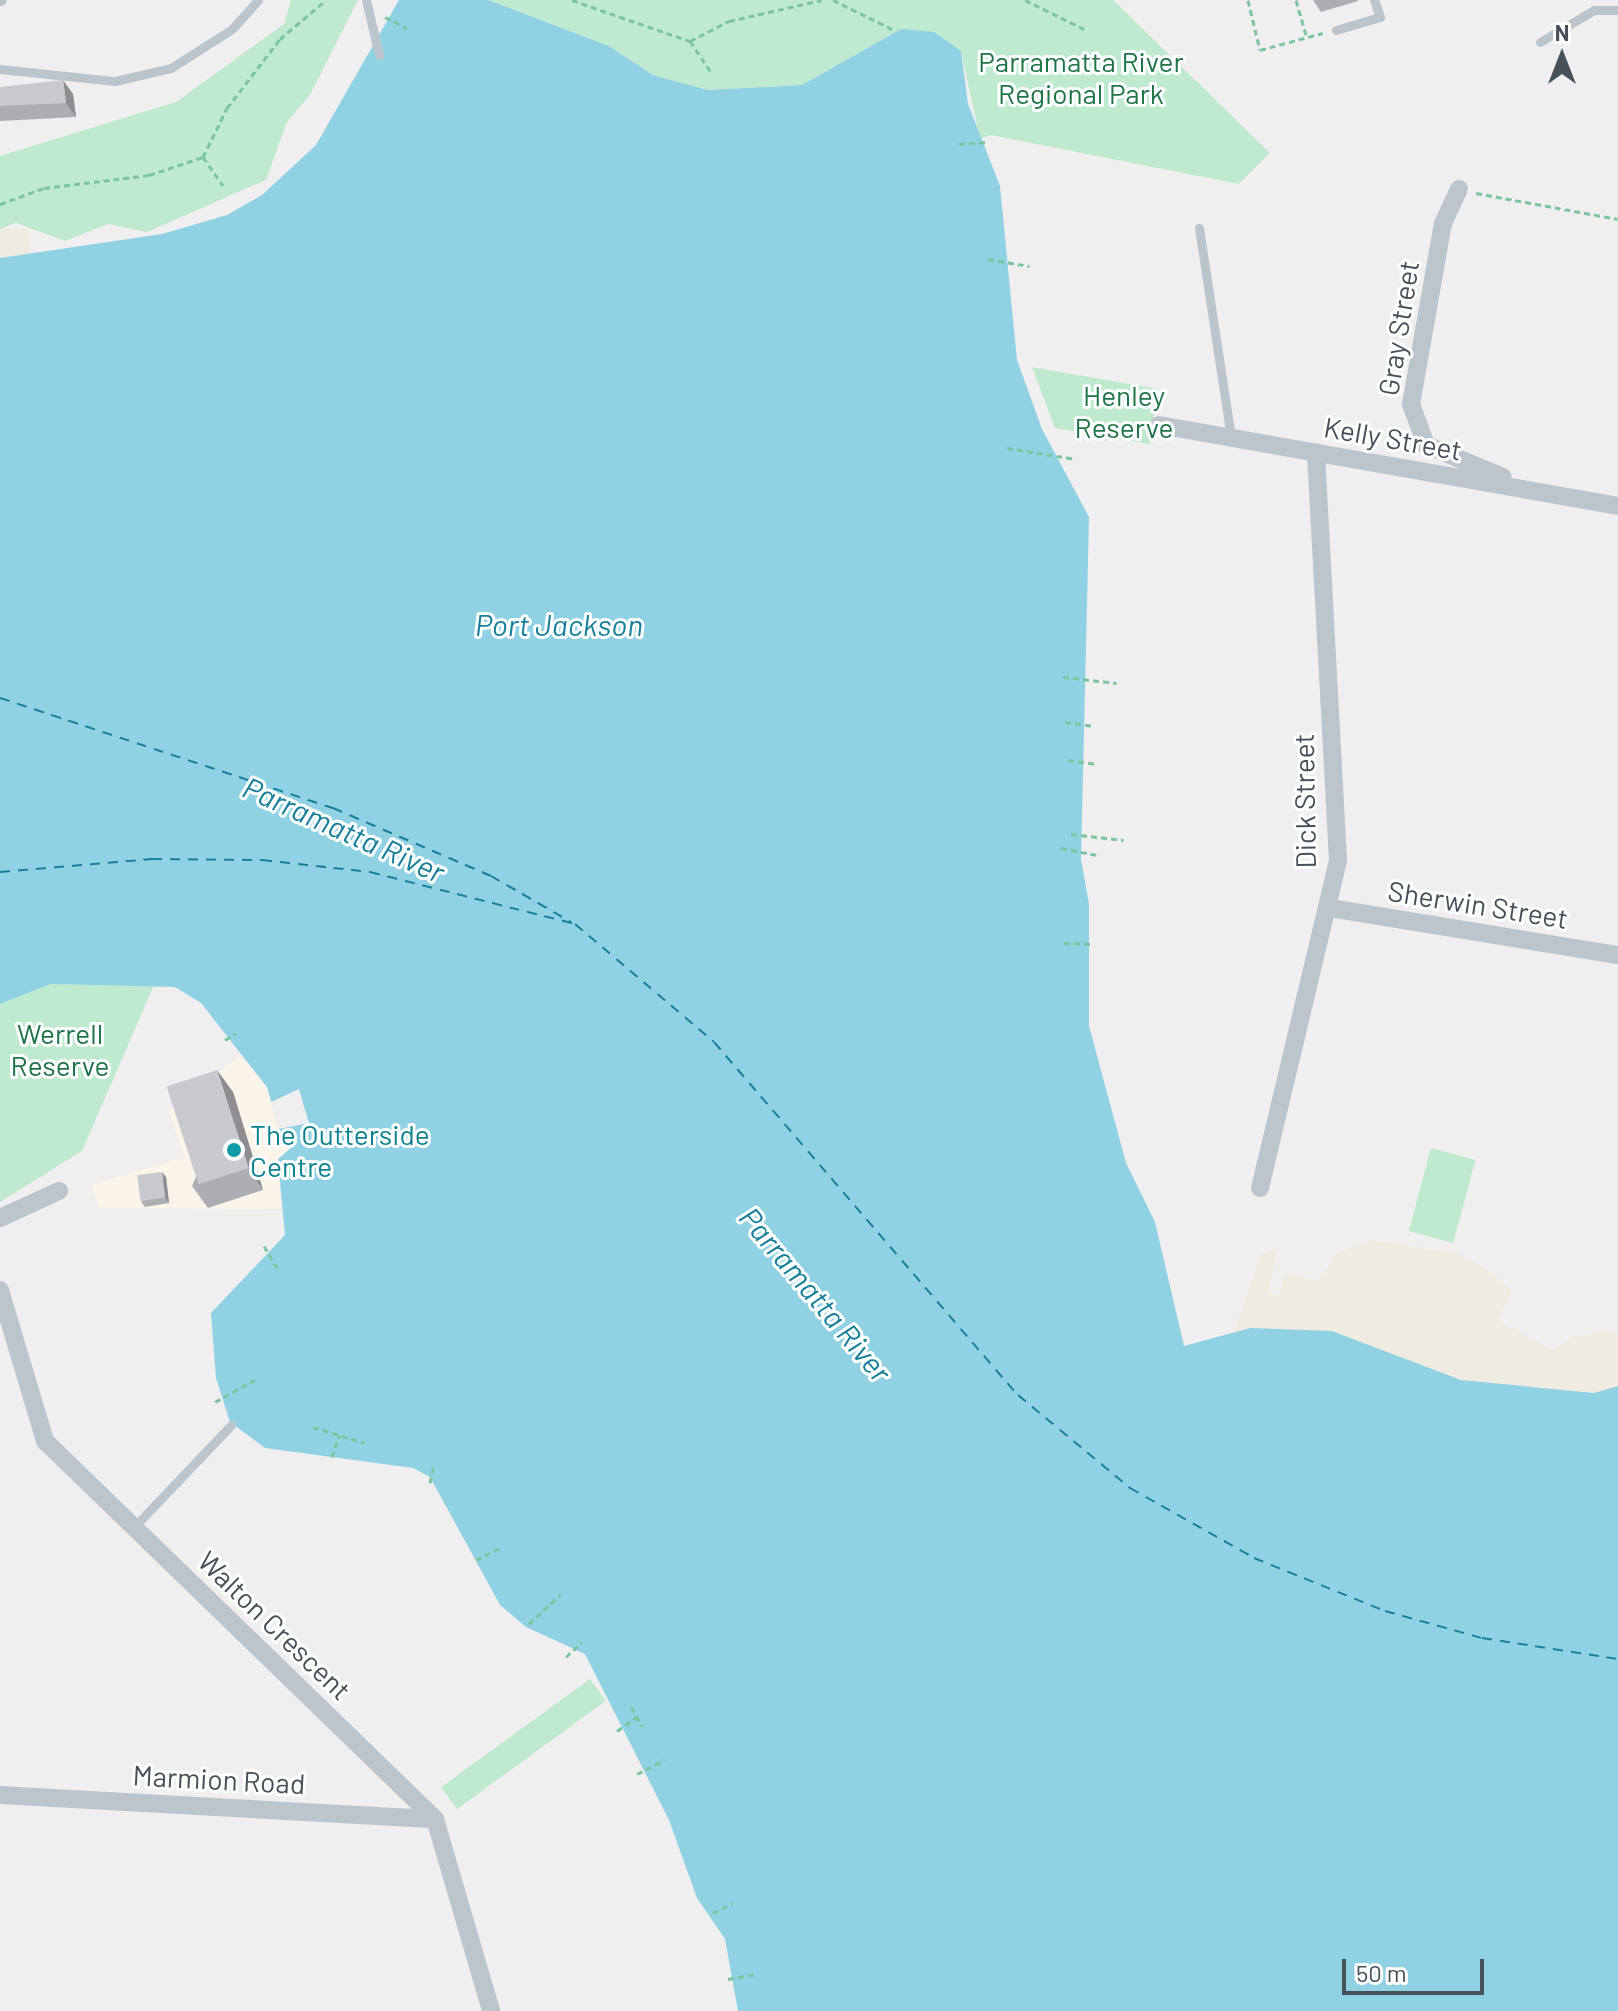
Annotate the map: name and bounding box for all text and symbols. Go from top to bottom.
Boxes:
north arrow [1522,16,1602,96]
text: N [1555,19,1569,45]
park label: Parramatta River Regional Park [978,44,1184,110]
street label: Gray Street [1371,258,1425,398]
park label: Henley Reserve [1075,378,1173,444]
street label: Kelly Street [1321,409,1465,467]
water label: Port Jackson [475,606,643,642]
street label: Dick Street [1286,733,1322,869]
water label: Parramatta River [238,768,450,890]
street label: Sherwin Street [1386,873,1570,935]
park label: Werrell Reserve [11,1016,109,1082]
place label: The Outterside Centre [250,1117,430,1183]
marker: The Outterside Centre [225,1141,243,1159]
water label: Parramatta River [733,1199,899,1389]
street label: Walton Crescent [192,1544,358,1706]
street label: Marmion Road [132,1758,306,1800]
scale bar [1346,1943,1488,1993]
text: 50 m [1356,1958,1407,1987]

